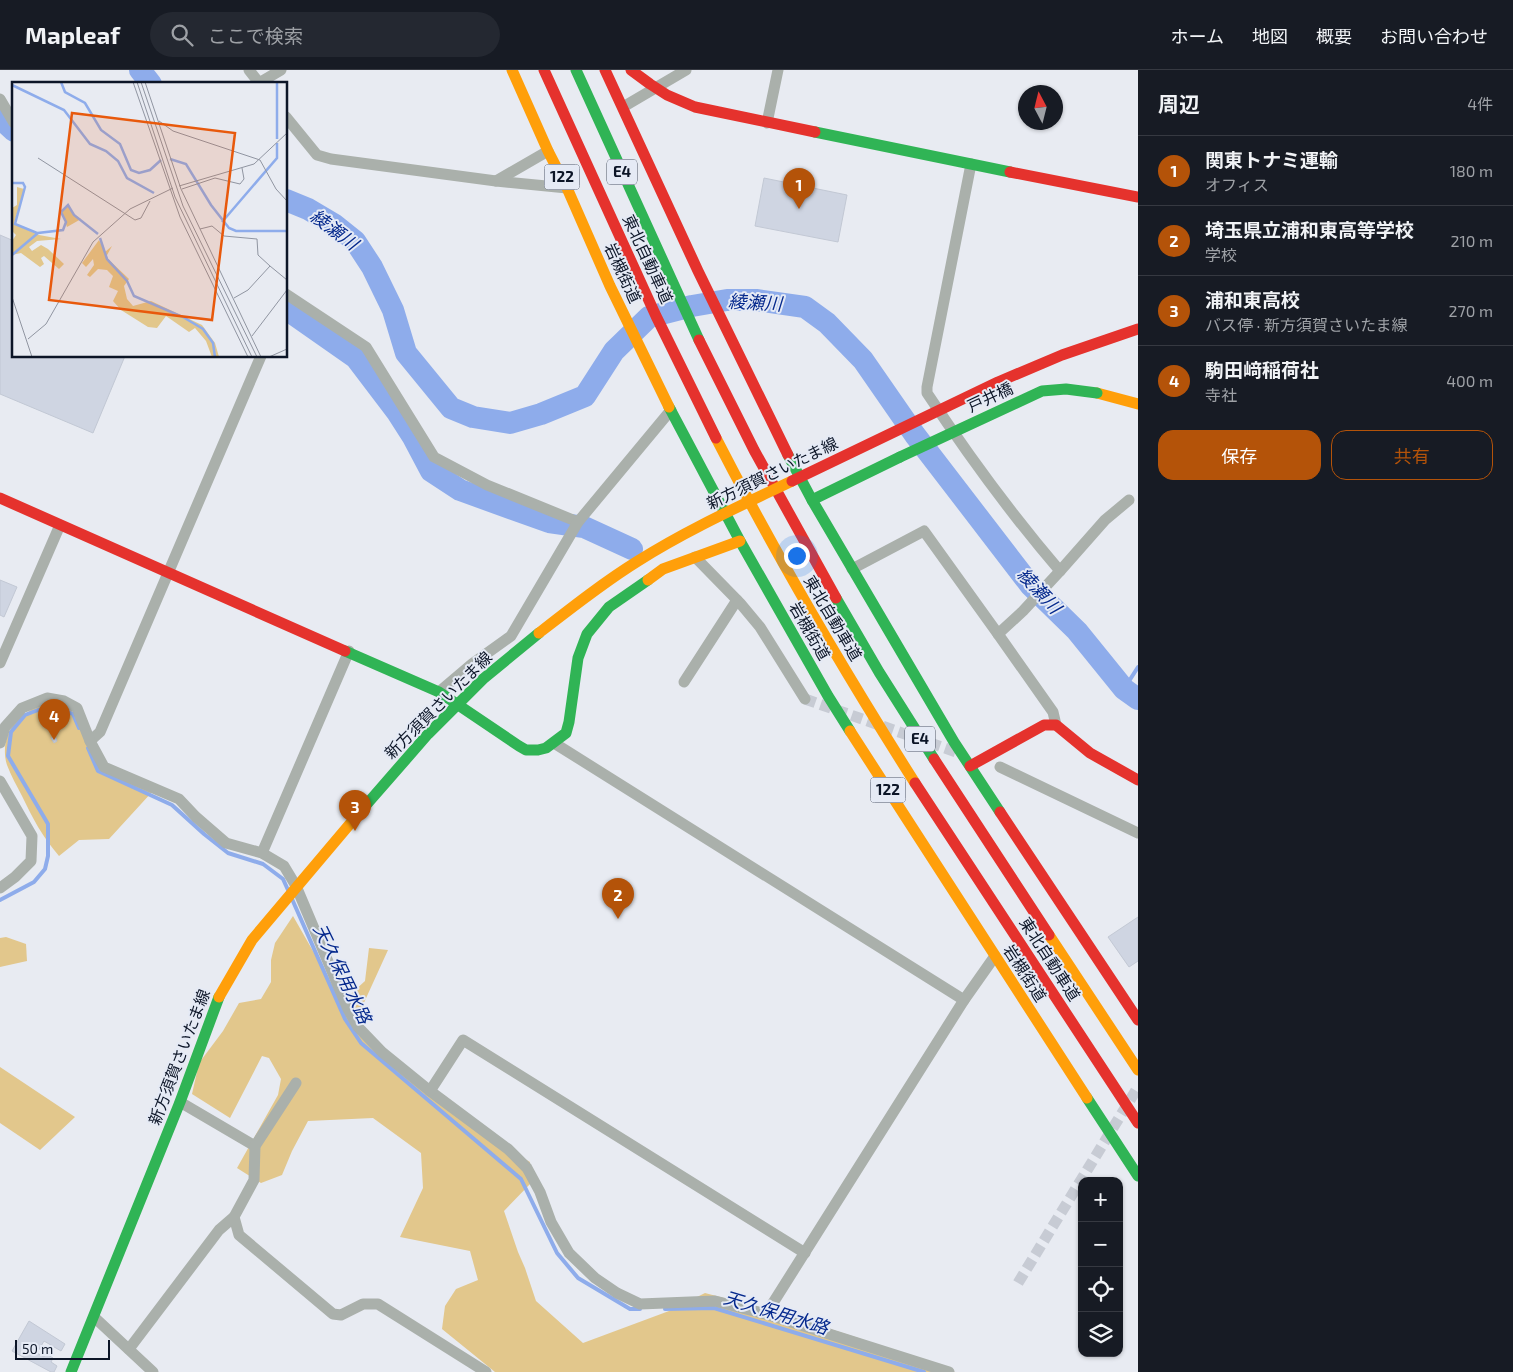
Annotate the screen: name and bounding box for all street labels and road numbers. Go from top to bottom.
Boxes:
road number: E4 [607,160,637,184]
road number: 122 [544,164,580,190]
street label: 東北自動車道 [620,211,677,306]
street label: 岩槻街道 [601,240,646,306]
street label: 戸井橋 [964,378,1016,415]
street label: 新方須賀さいたま線 [703,433,840,513]
street label: 東北自動車道 [801,572,866,664]
street label: 岩槻街道 [786,598,835,663]
street label: 新方須賀さいたま線 [380,647,495,762]
road number: E4 [905,726,935,752]
road number: 122 [870,778,906,802]
street label: 東北自動車道 [1016,913,1085,1004]
street label: 岩槻街道 [1000,941,1051,1005]
street label: 新方須賀さいたま線 [144,986,213,1127]

